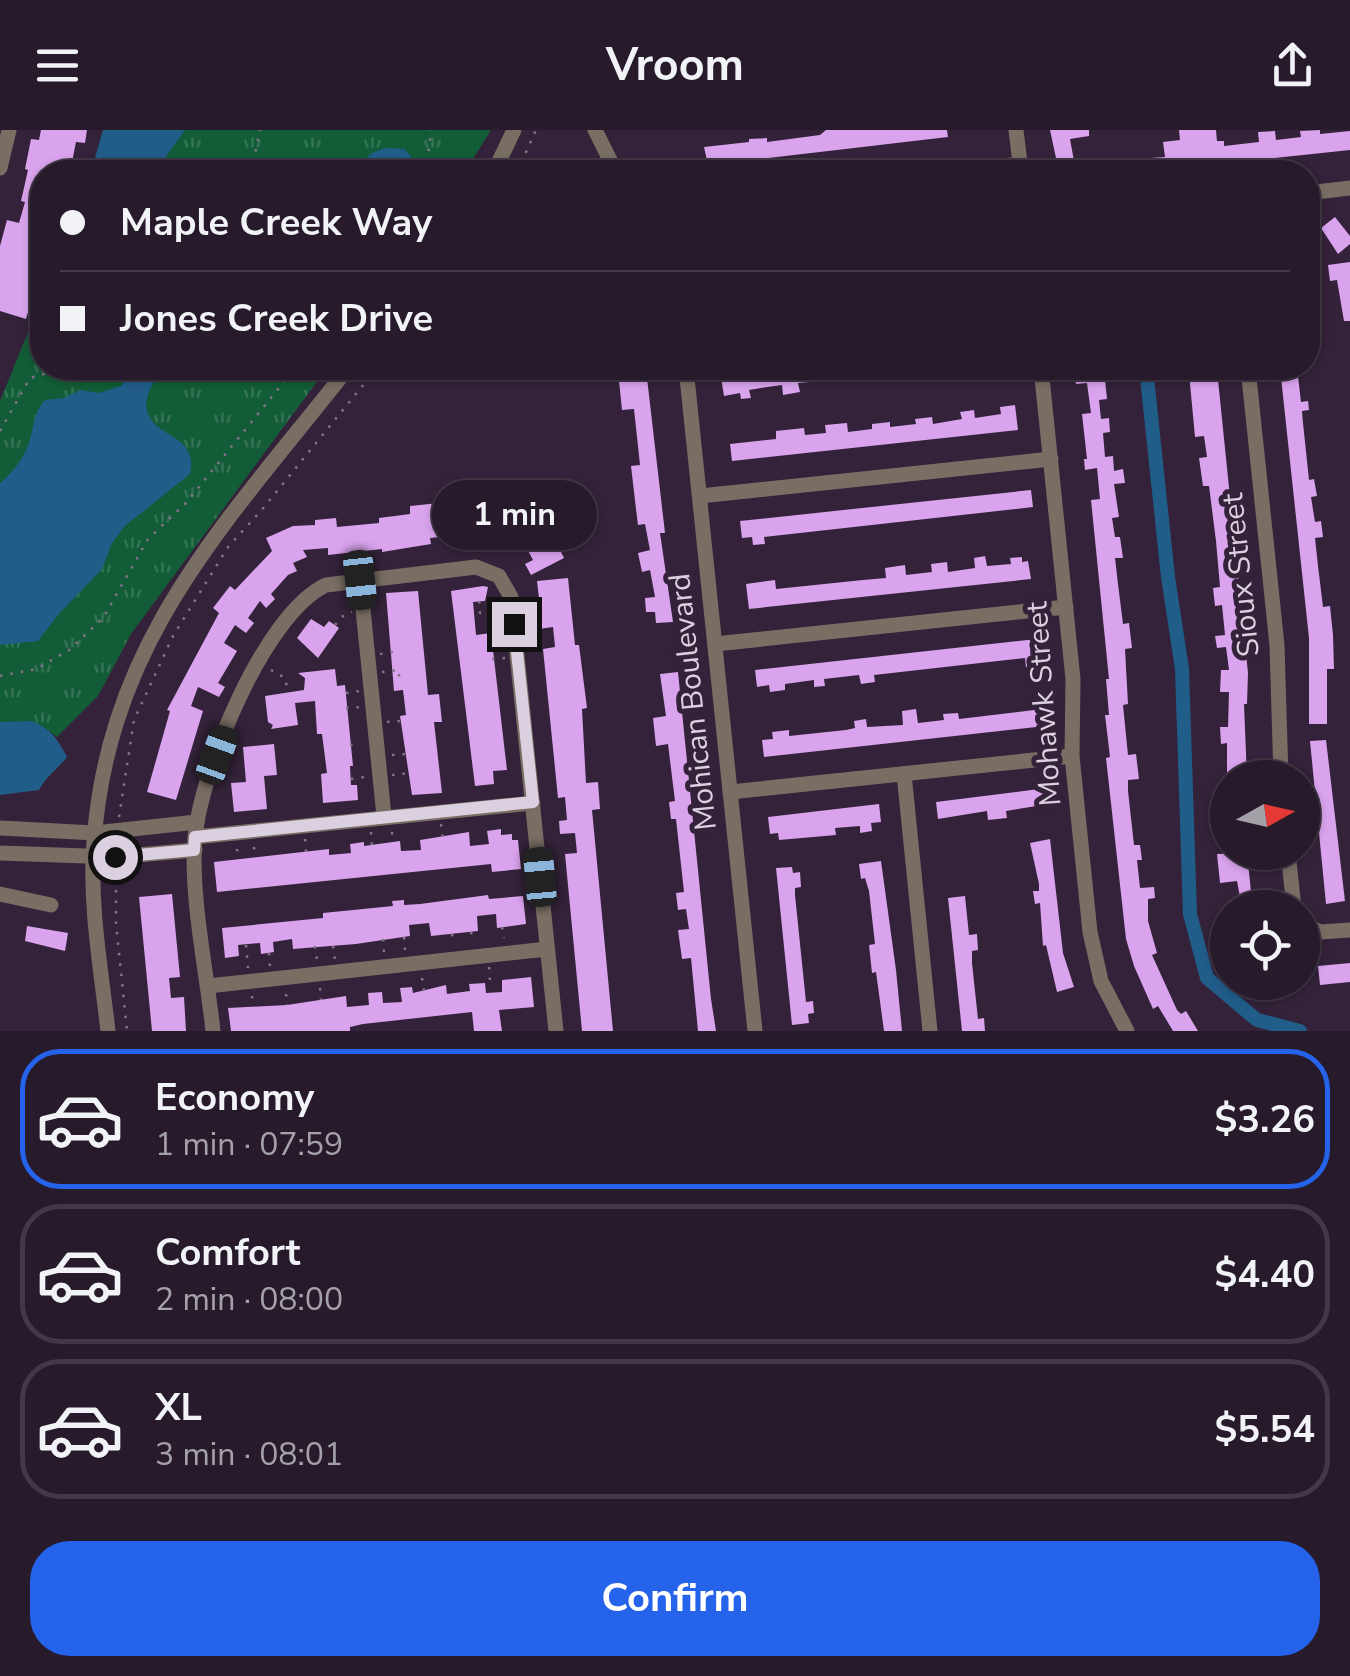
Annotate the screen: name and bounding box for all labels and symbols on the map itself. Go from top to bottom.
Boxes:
callout: 1 min [432,479,596,549]
street label: Sioux Street [1212,491,1270,659]
car [342,549,378,611]
street label: Mohican Boulevard [659,572,727,832]
street label: Mohawk Street [1016,600,1072,808]
route end [492,602,537,647]
car [193,722,241,788]
north arrow [1210,760,1320,870]
route start [93,835,138,880]
car [522,846,558,908]

